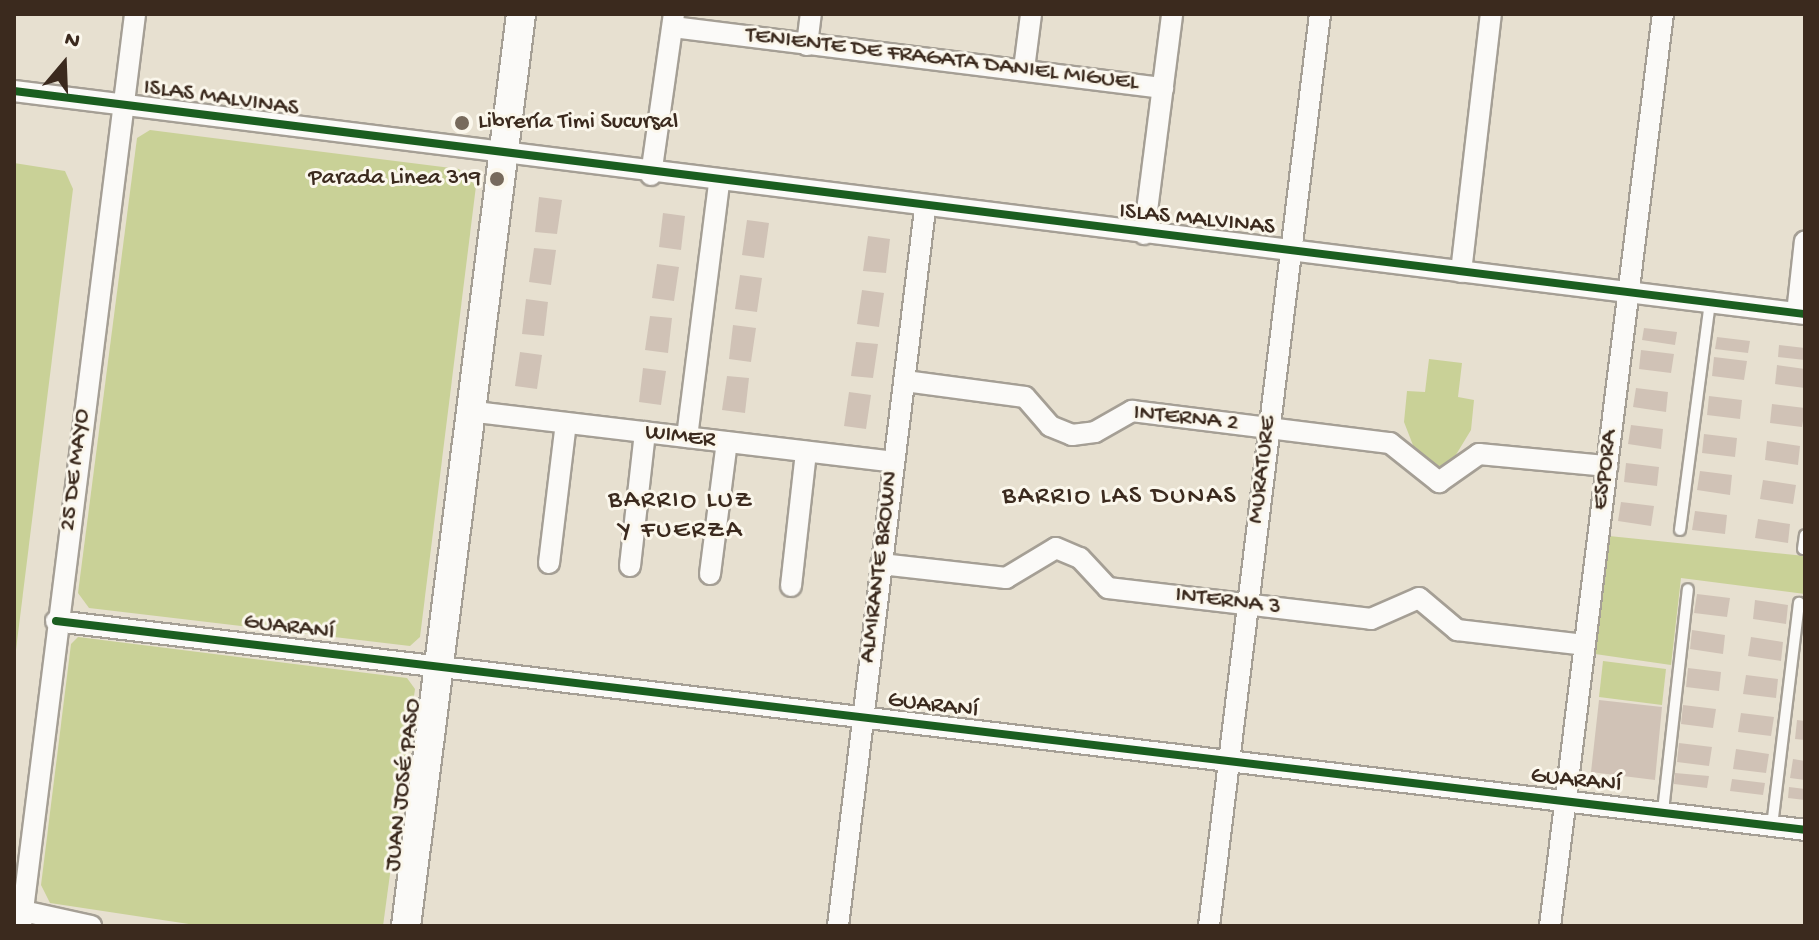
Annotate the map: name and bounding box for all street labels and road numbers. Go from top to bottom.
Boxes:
street label: TENIENTE DE FRAGATA DANIEL MIGUEL [744,22,1140,98]
street label: ISLAS MALVINAS [142,74,300,124]
street label: ISLAS MALVINAS [1118,198,1276,242]
street label: INTERNA 2 [1132,399,1240,439]
street label: 25 DE MAYO [54,407,98,533]
street label: MURATURE [1242,415,1284,525]
street label: WIMER [643,418,717,456]
street label: ESPORA [1587,428,1625,512]
street label: ALMIRANTE BROWN [854,469,906,665]
street label: INTERNA 3 [1174,581,1282,623]
street label: GUARANÍ [242,608,336,648]
street label: GUARANÍ [886,686,980,726]
street label: JUAN JOSÉ PASO [379,697,429,873]
street label: GUARANÍ [1529,762,1623,800]

